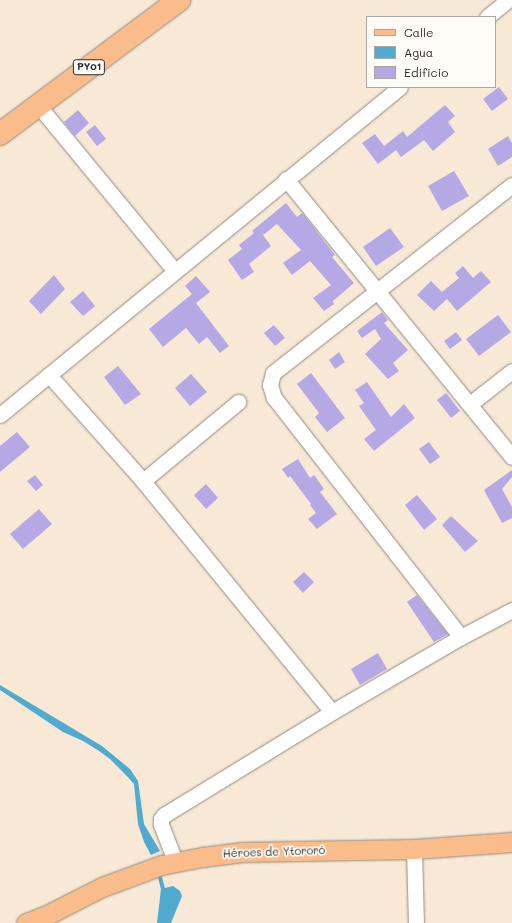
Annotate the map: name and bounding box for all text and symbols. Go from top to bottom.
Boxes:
legend [366,16,496,88]
text: Calle [404,24,434,40]
text: Agua [404,44,433,60]
road number: PY01 [72,59,106,75]
text: Edificio [404,64,448,80]
street label: Héroes de Ytororó [223,844,325,860]

